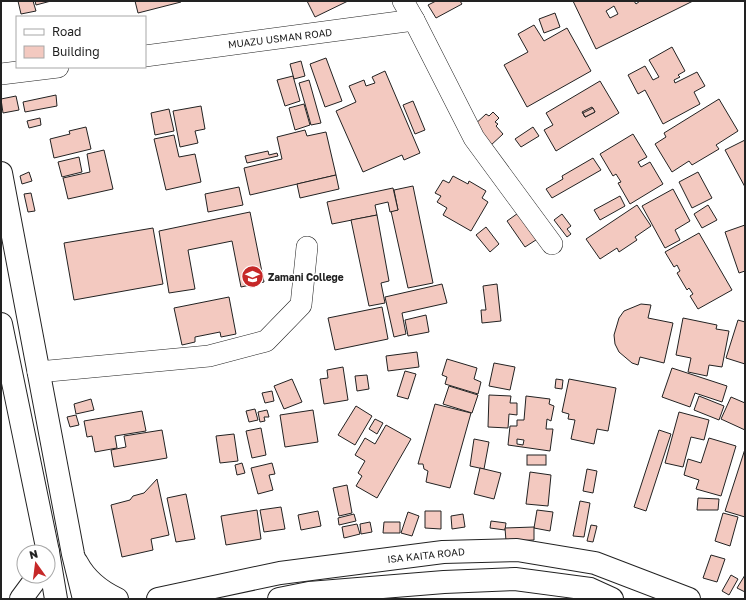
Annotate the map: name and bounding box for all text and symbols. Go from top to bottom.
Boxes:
legend [16,16,146,68]
text: Road [52,24,81,39]
street label: MUAZU USMAN ROAD [227,26,333,50]
text: Building [52,44,100,59]
school or university icon: Zamani College [240,264,266,290]
place label: Zamani College [268,271,344,283]
north arrow [16,544,56,584]
street label: ISA KAITA ROAD [387,545,465,565]
text: N [28,546,39,561]

